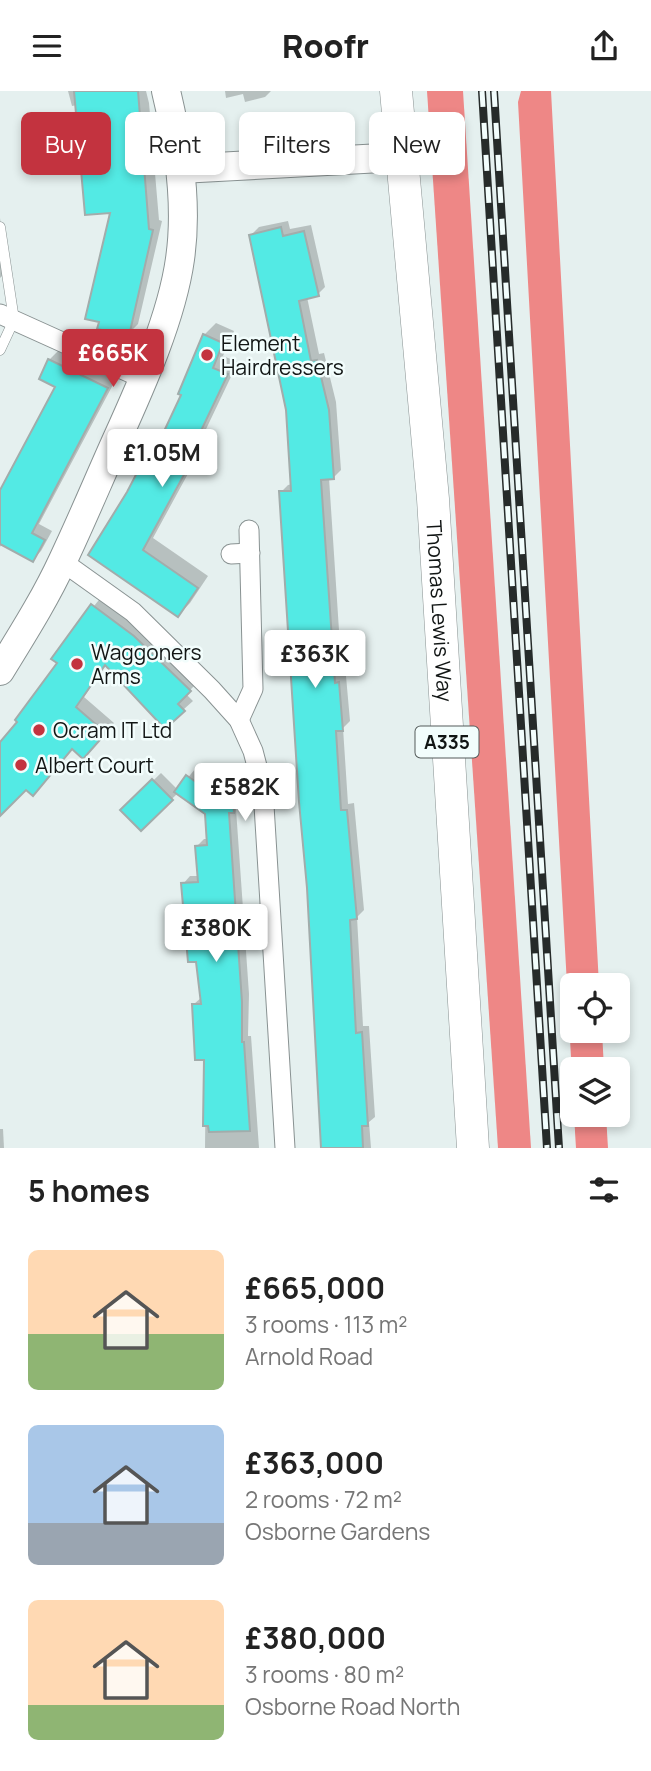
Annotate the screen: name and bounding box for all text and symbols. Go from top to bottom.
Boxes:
text: Roofr [282,24,369,68]
icon: menu [28,27,66,65]
icon: share [585,27,623,65]
chip: Buy [21,112,111,175]
chip: Rent [125,112,225,175]
chip: Filters [239,112,355,175]
chip: New [369,112,465,175]
pin: £665K [64,329,162,389]
place label: Element Hairdressers [221,329,344,381]
text: £665K [78,336,148,368]
marker: Element Hairdressers [199,347,215,363]
pin: £1.05M [105,429,219,489]
text: £1.05M [123,436,201,468]
street label: Thomas Lewis Way [420,520,459,703]
pin: £363K [266,631,364,690]
text: £363K [280,637,350,669]
place label: Waggoners Arms [91,638,202,690]
marker: Waggoners Arms [69,656,85,672]
place label: Ocram IT Ltd [53,716,172,744]
marker: Ocram IT Ltd [31,722,47,738]
road number: A335 [416,727,478,757]
place label: Albert Court [35,751,154,779]
marker: Albert Court [13,757,29,773]
pin: £582K [196,763,294,823]
text: £582K [210,770,280,802]
pin: £380K [167,905,265,964]
text: £380K [181,911,251,943]
map controls [560,973,630,1127]
button: locate [560,973,630,1043]
button: layers [560,1057,630,1127]
text: 5 homes [28,1170,150,1211]
icon: filters [585,1171,623,1209]
text: £665,000 [245,1267,385,1308]
icon: home [84,1278,168,1362]
text: 3 rooms · 113 m² [245,1308,408,1340]
text: Arnold Road [245,1340,373,1372]
text: £363,000 [245,1442,384,1483]
icon: home [84,1453,168,1537]
text: 2 rooms · 72 m² [245,1483,402,1515]
text: Osborne Gardens [245,1515,430,1547]
text: £380,000 [245,1617,386,1658]
icon: home [84,1628,168,1712]
text: 3 rooms · 80 m² [245,1658,404,1690]
text: Osborne Road North [245,1690,460,1722]

